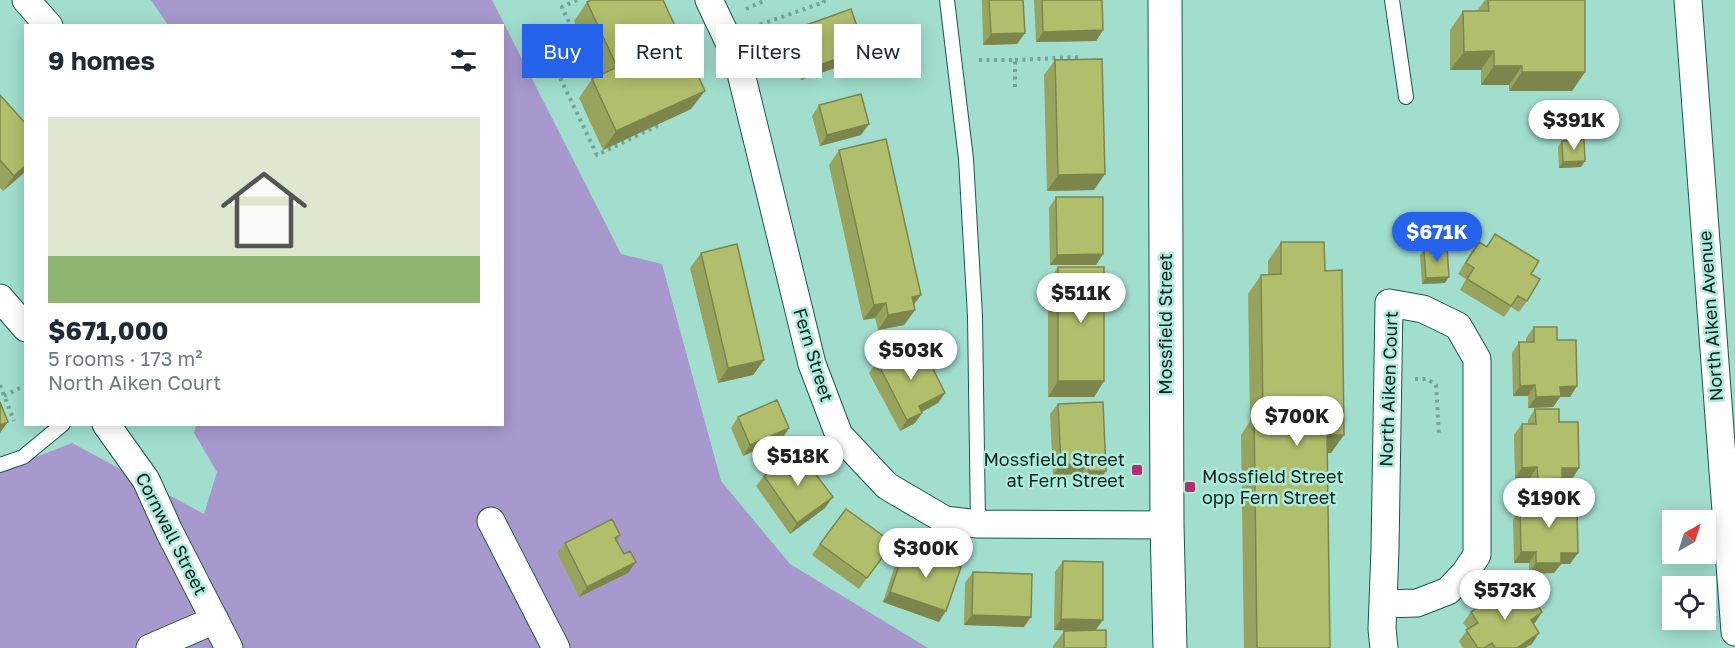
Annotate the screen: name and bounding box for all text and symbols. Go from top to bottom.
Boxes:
chip: Buy [522,24,603,78]
chip: Rent [615,24,704,78]
chip: Filters [716,24,822,78]
chip: New [834,24,921,78]
icon: filters [447,44,480,77]
text: 9 homes [48,45,155,76]
pin: $391K [1532,100,1616,151]
text: $391K [1542,107,1606,131]
icon: home [210,156,318,264]
pin: $671K [1395,212,1479,263]
text: $671K [1406,219,1468,243]
street label: North Aiken Avenue [1693,230,1727,402]
street label: Mossfield Street [1154,253,1176,395]
pin: $511K [1039,273,1123,324]
text: $511K [1051,280,1111,304]
street label: Fern Street [789,305,839,404]
street label: North Aiken Court [1374,311,1402,467]
text: $671,000 [48,315,169,346]
pin: $503K [869,330,953,381]
text: $503K [878,337,944,361]
text: 5 rooms · 173 m² [48,346,202,370]
text: North Aiken Court [48,370,221,394]
pin: $700K [1255,396,1339,447]
text: $700K [1265,403,1329,427]
pin: $518K [756,436,840,487]
text: $518K [766,443,830,467]
place label: Mossfield Street at Fern Street [983,448,1125,491]
marker: Mossfield Street at Fern Street [1130,463,1144,477]
place label: Mossfield Street opp Fern Street [1202,465,1344,508]
street label: Cornwall Street [132,469,212,599]
pin: $190K [1507,478,1591,529]
marker: Mossfield Street opp Fern Street [1183,480,1197,494]
text: $190K [1517,485,1581,509]
north arrow [1662,510,1716,564]
map controls [1662,510,1716,630]
pin: $300K [884,528,968,579]
text: $300K [893,535,959,559]
pin: $573K [1463,570,1547,621]
button: locate [1662,576,1716,630]
text: $573K [1473,577,1537,601]

